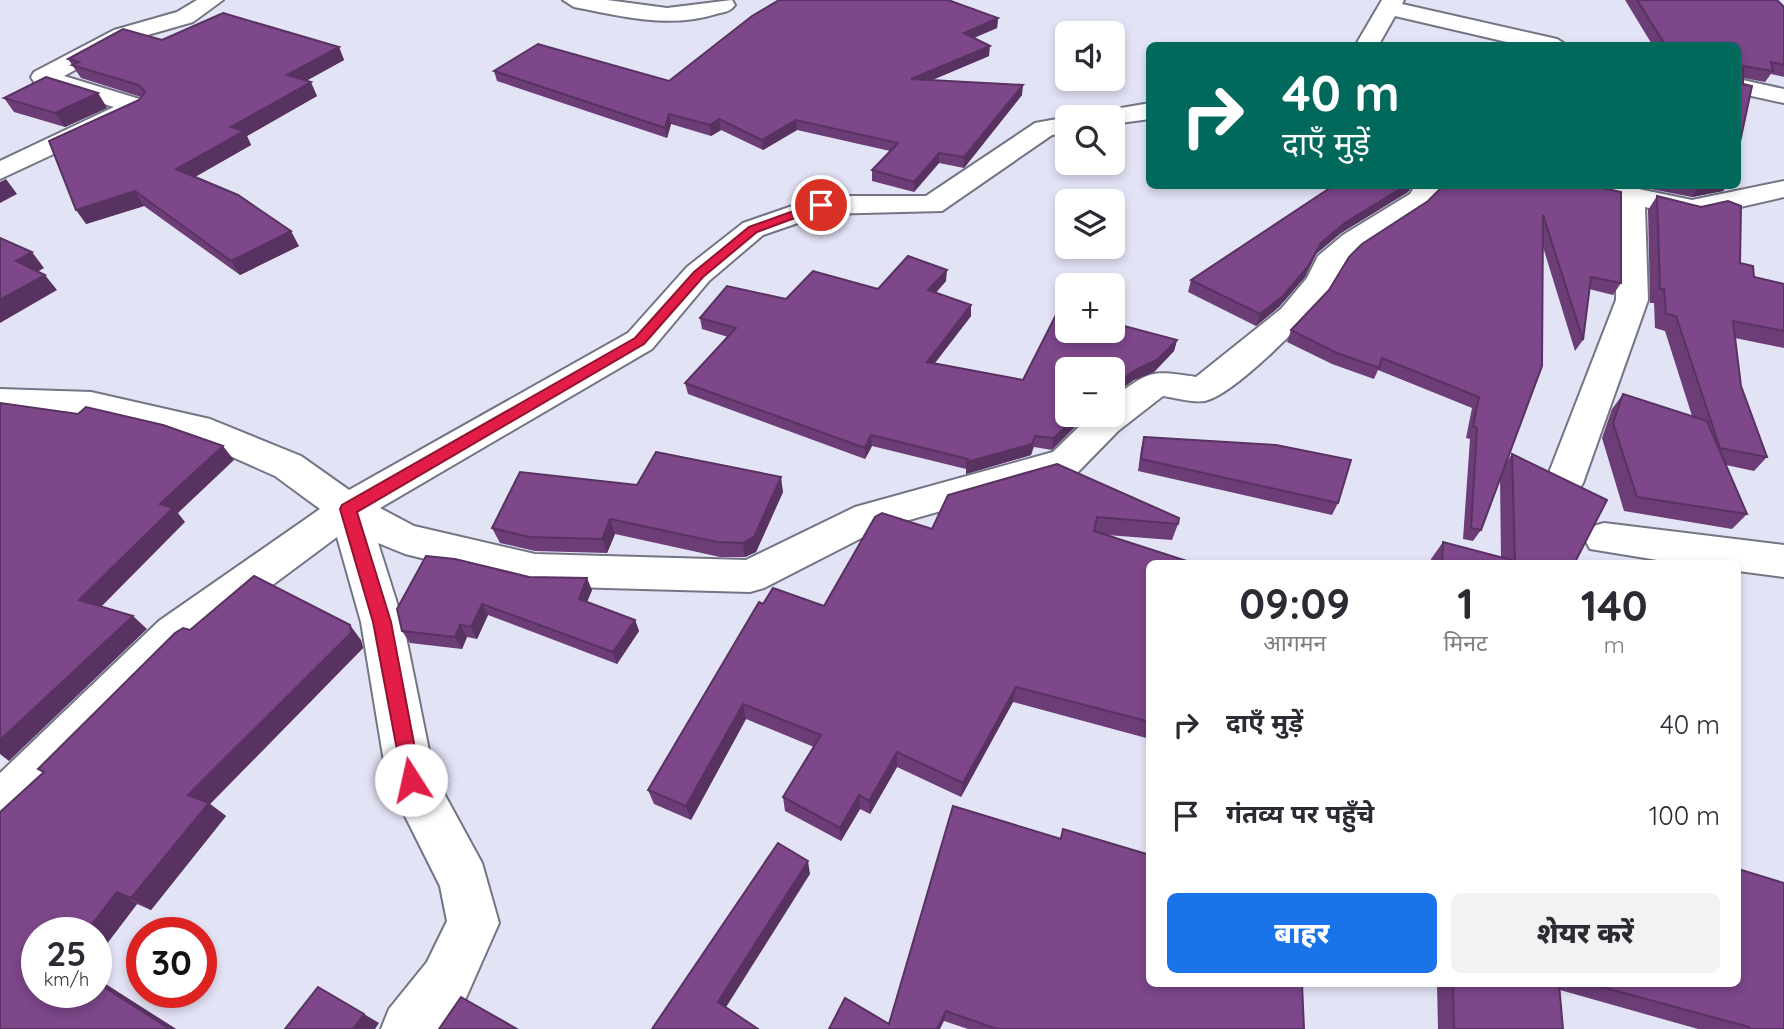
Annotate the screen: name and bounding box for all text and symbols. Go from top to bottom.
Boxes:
map controls [1055,21,1125,427]
button: sound [1055,21,1125,91]
text: 40 m [1282,62,1400,123]
icon: right [1167,70,1258,161]
button: search [1055,105,1125,175]
text: दाएँ मुड़ें [1282,123,1370,163]
pin [791,175,851,235]
icon: arrive [802,186,840,224]
button: layers [1055,189,1125,259]
button: + [1055,273,1125,343]
button: − [1055,357,1125,427]
text: 09:09 [1239,577,1350,630]
text: 1 [1457,577,1474,630]
text: 140 [1581,579,1648,632]
text: आगमन [1263,628,1326,657]
text: मिनट [1443,628,1488,657]
text: m [1604,630,1625,659]
icon: right [1167,706,1205,744]
text: दाएँ मुड़ें [1226,706,1303,739]
text: 40 m [1660,708,1720,741]
position arrow [374,743,448,817]
icon: arrive [1167,797,1205,835]
text: गंतव्य पर पहुँचे [1226,797,1374,830]
text: 100 m [1649,799,1720,832]
button: बाहर [1167,893,1437,973]
button: शेयर करें [1451,893,1720,973]
speed limit sign: 30 [126,917,217,1008]
text: 25 [46,931,87,975]
text: km/h [44,968,89,991]

